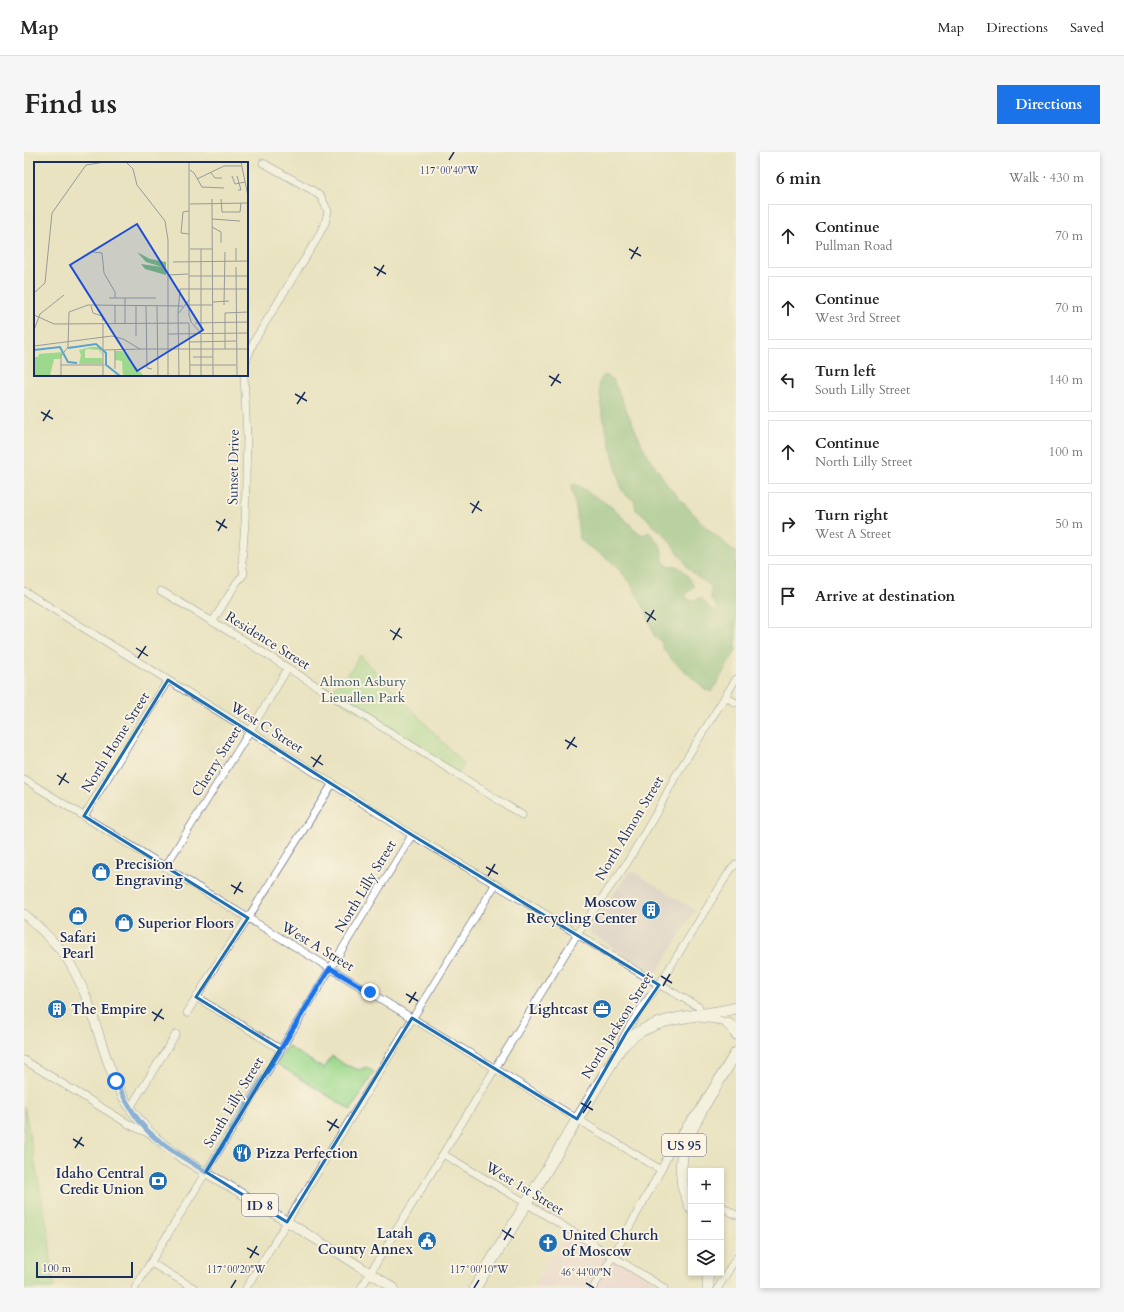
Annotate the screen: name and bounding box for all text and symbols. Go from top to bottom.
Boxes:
text: Map [20,15,59,41]
text: Map [938,18,964,37]
text: Directions [986,18,1048,37]
text: Saved [1070,18,1104,37]
text: Find us [24,85,117,123]
button: Directions [997,85,1100,124]
inset map [34,162,248,376]
text: 117°00'40"W [420,164,479,178]
text: 6 min [776,167,821,190]
text: Walk · 430 m [1009,169,1084,187]
text: Continue [815,217,880,237]
icon: ahead [777,225,799,247]
text: 70 m [1055,227,1083,245]
text: Pullman Road [815,237,893,255]
text: Continue [815,289,880,309]
icon: ahead [777,297,799,319]
text: 70 m [1055,299,1083,317]
text: West 3rd Street [815,309,900,327]
text: Turn left [815,361,876,381]
icon: left [777,369,799,391]
text: 140 m [1049,371,1083,389]
text: South Lilly Street [815,381,910,399]
street label: Sunset Drive [223,429,244,505]
text: Continue [815,433,880,453]
icon: ahead [777,441,799,463]
text: 100 m [1049,443,1083,461]
text: North Lilly Street [815,453,912,471]
text: Turn right [815,505,888,525]
icon: right [777,513,799,535]
text: 50 m [1055,515,1083,533]
text: West A Street [815,525,891,543]
icon: arrive [777,585,799,607]
text: Arrive at destination [815,586,955,606]
street label: Residence Street [222,607,314,674]
park label: Almon Asbury Lieuallen Park [320,672,407,707]
street label: North Home Street [77,688,154,796]
street label: West C Street [226,697,307,758]
street label: Cherry Street [187,722,246,800]
street label: North Almon Street [591,772,668,884]
street label: North Lilly Street [330,836,401,936]
place label: Precision Engraving [115,855,184,890]
shop icon: Precision Engraving [90,861,112,883]
place label: Moscow Recycling Center [526,893,637,928]
building icon: Moscow Recycling Center [640,899,662,921]
shop icon: Safari Pearl [67,905,89,927]
shop icon: Superior Floors [113,912,135,934]
place label: Superior Floors [138,914,234,933]
street label: West A Street [277,917,358,976]
place label: Safari Pearl [60,928,97,963]
street label: North Jackson Street [577,968,658,1082]
route end [361,983,379,1001]
building icon: The Empire [46,998,68,1020]
office icon: Lightcast [591,998,613,1020]
place label: The Empire [71,1000,147,1019]
place label: Lightcast [529,1000,588,1019]
street label: South Lilly Street [199,1053,268,1151]
route start [107,1072,125,1090]
road number: US 95 [662,1134,706,1156]
restaurant icon: Pizza Perfection [231,1142,253,1164]
place label: Pizza Perfection [256,1144,358,1163]
street label: West 1st Street [481,1157,568,1220]
place label: Idaho Central Credit Union [56,1164,144,1199]
map controls [688,1168,724,1276]
button: + [688,1168,724,1204]
bank icon: Idaho Central Credit Union [147,1170,169,1192]
road number: ID 8 [242,1194,278,1216]
button: − [688,1204,724,1240]
place label: Latah County Annex [318,1224,413,1259]
place label: United Church of Moscow [562,1226,659,1261]
public building icon: Latah County Annex [416,1230,438,1252]
church icon: United Church of Moscow [537,1232,559,1254]
button: layers [688,1240,724,1276]
scale bar [36,1260,133,1279]
text: 100 m [42,1261,71,1276]
text: 117°00'20"W [207,1263,266,1277]
text: 117°00'10"W [450,1263,509,1277]
text: 46°44'00"N [561,1266,612,1280]

